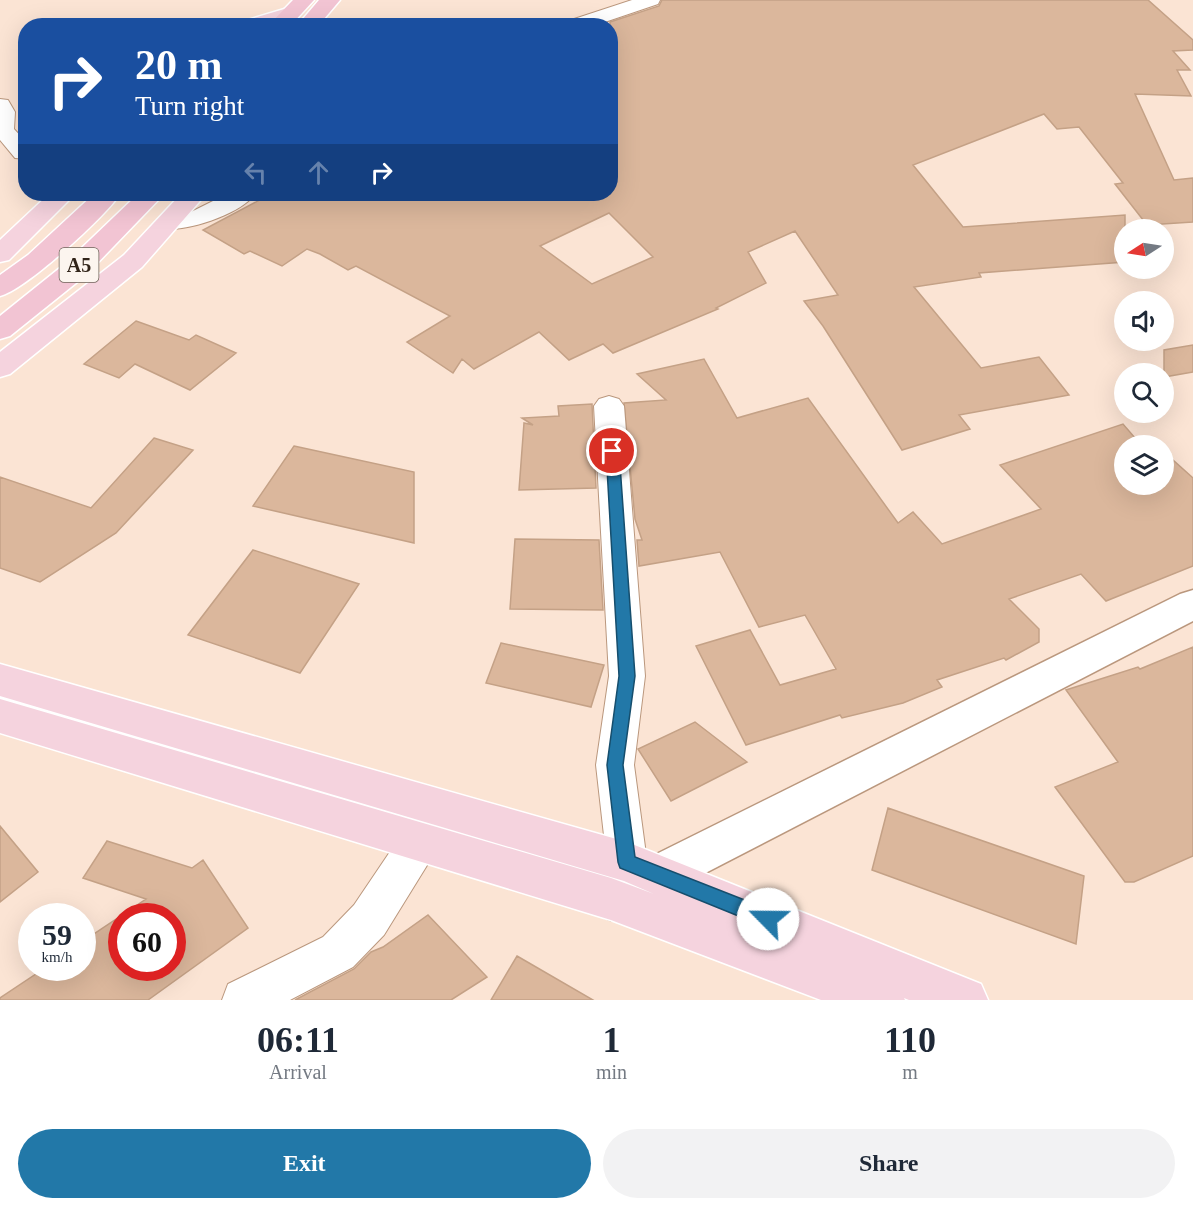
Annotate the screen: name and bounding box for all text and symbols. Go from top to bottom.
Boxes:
icon: right [36,42,114,120]
text: 20 m [135,42,223,88]
text: Turn right [135,91,244,121]
icon: left [239,156,272,189]
icon: ahead [302,156,335,189]
icon: right [365,156,398,189]
north arrow [1114,219,1174,279]
map controls [1114,219,1174,495]
road number: A5 [60,248,98,282]
button: sound [1114,291,1174,351]
button: search [1114,363,1174,423]
pin [586,425,637,476]
icon: arrive [595,434,628,467]
button: layers [1114,435,1174,495]
position arrow [736,887,800,951]
speed limit sign: 60 [108,903,186,981]
text: 59 [42,918,72,951]
text: km/h [42,949,72,965]
text: 06:11 [257,1020,339,1060]
text: 1 [602,1020,620,1060]
text: 110 [884,1020,936,1060]
text: Arrival [269,1061,327,1083]
text: min [596,1061,627,1083]
text: m [902,1061,918,1083]
button: Exit [18,1129,591,1198]
button: Share [603,1129,1175,1198]

